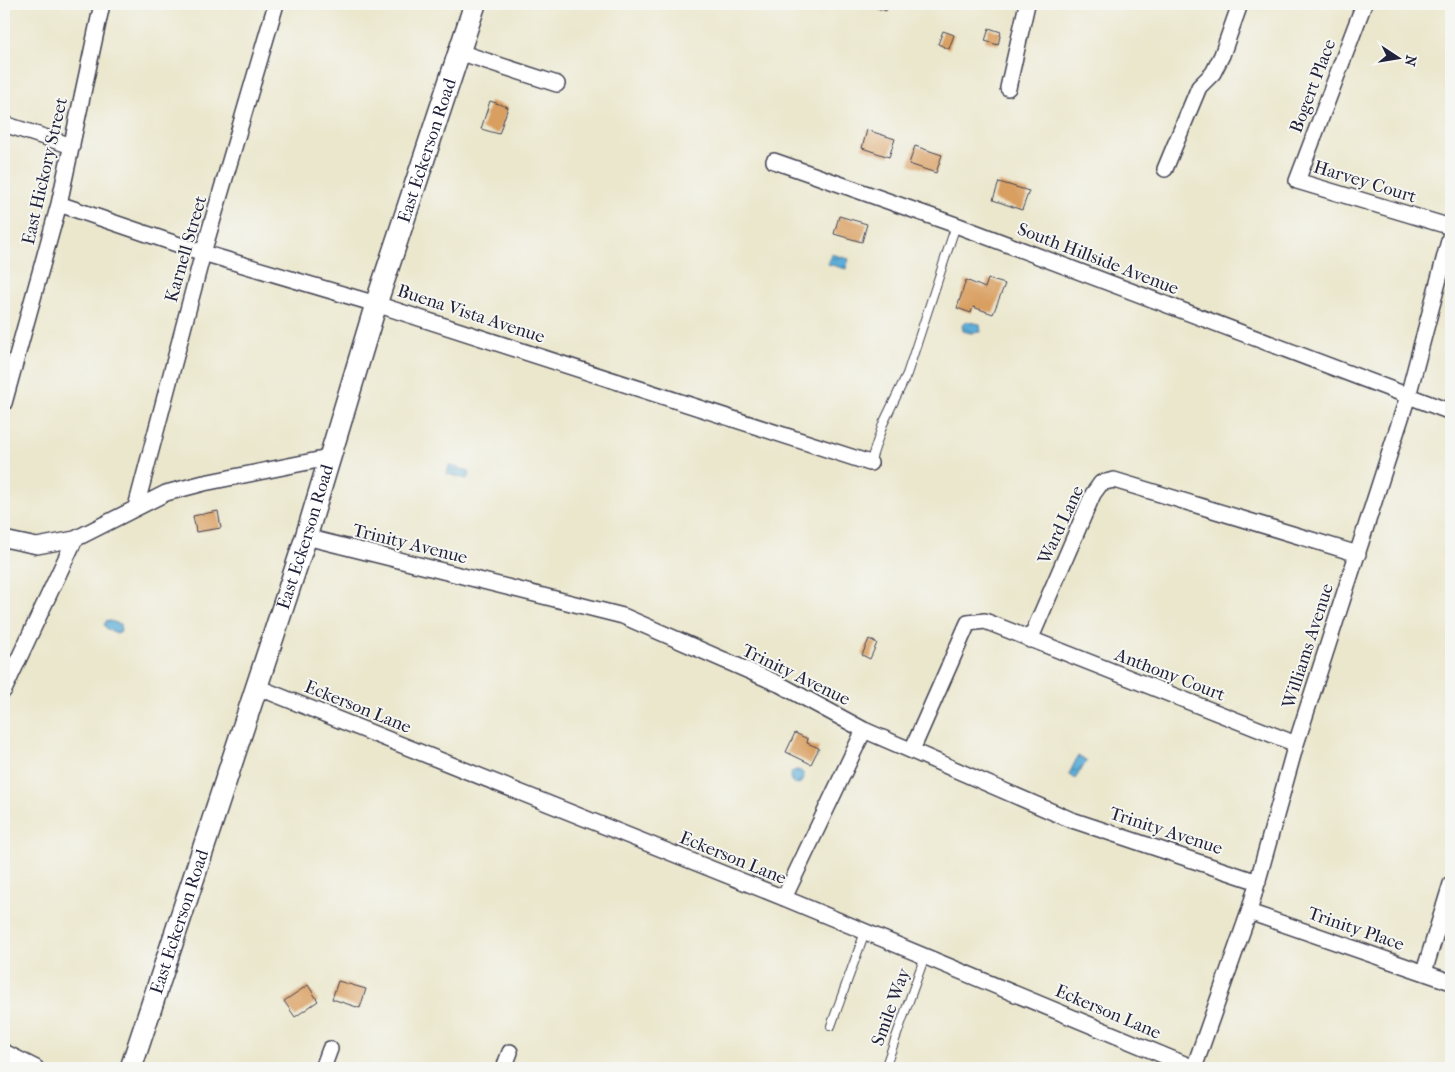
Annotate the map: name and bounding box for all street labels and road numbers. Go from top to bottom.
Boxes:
street label: Bogert Place [1286,36,1340,136]
street label: East Eckerson Road [393,75,460,225]
street label: East Hickory Street [18,95,72,247]
street label: Harvey Court [1311,156,1419,208]
street label: Karnell Street [161,193,211,305]
street label: South Hillside Avenue [1015,219,1182,299]
street label: Buena Vista Avenue [395,280,547,348]
street label: East Eckerson Road [272,462,338,612]
street label: Ward Lane [1033,482,1088,569]
street label: Trinity Avenue [350,520,470,568]
street label: Williams Avenue [1278,581,1338,712]
street label: Trinity Avenue [739,640,853,710]
street label: Anthony Court [1111,644,1229,706]
street label: Eckerson Lane [302,676,414,738]
street label: Trinity Avenue [1107,803,1225,859]
street label: Eckerson Lane [677,827,789,889]
street label: East Eckerson Road [146,847,213,997]
street label: Trinity Place [1305,903,1407,955]
street label: Smile Way [867,964,915,1049]
street label: Eckerson Lane [1052,980,1164,1044]

